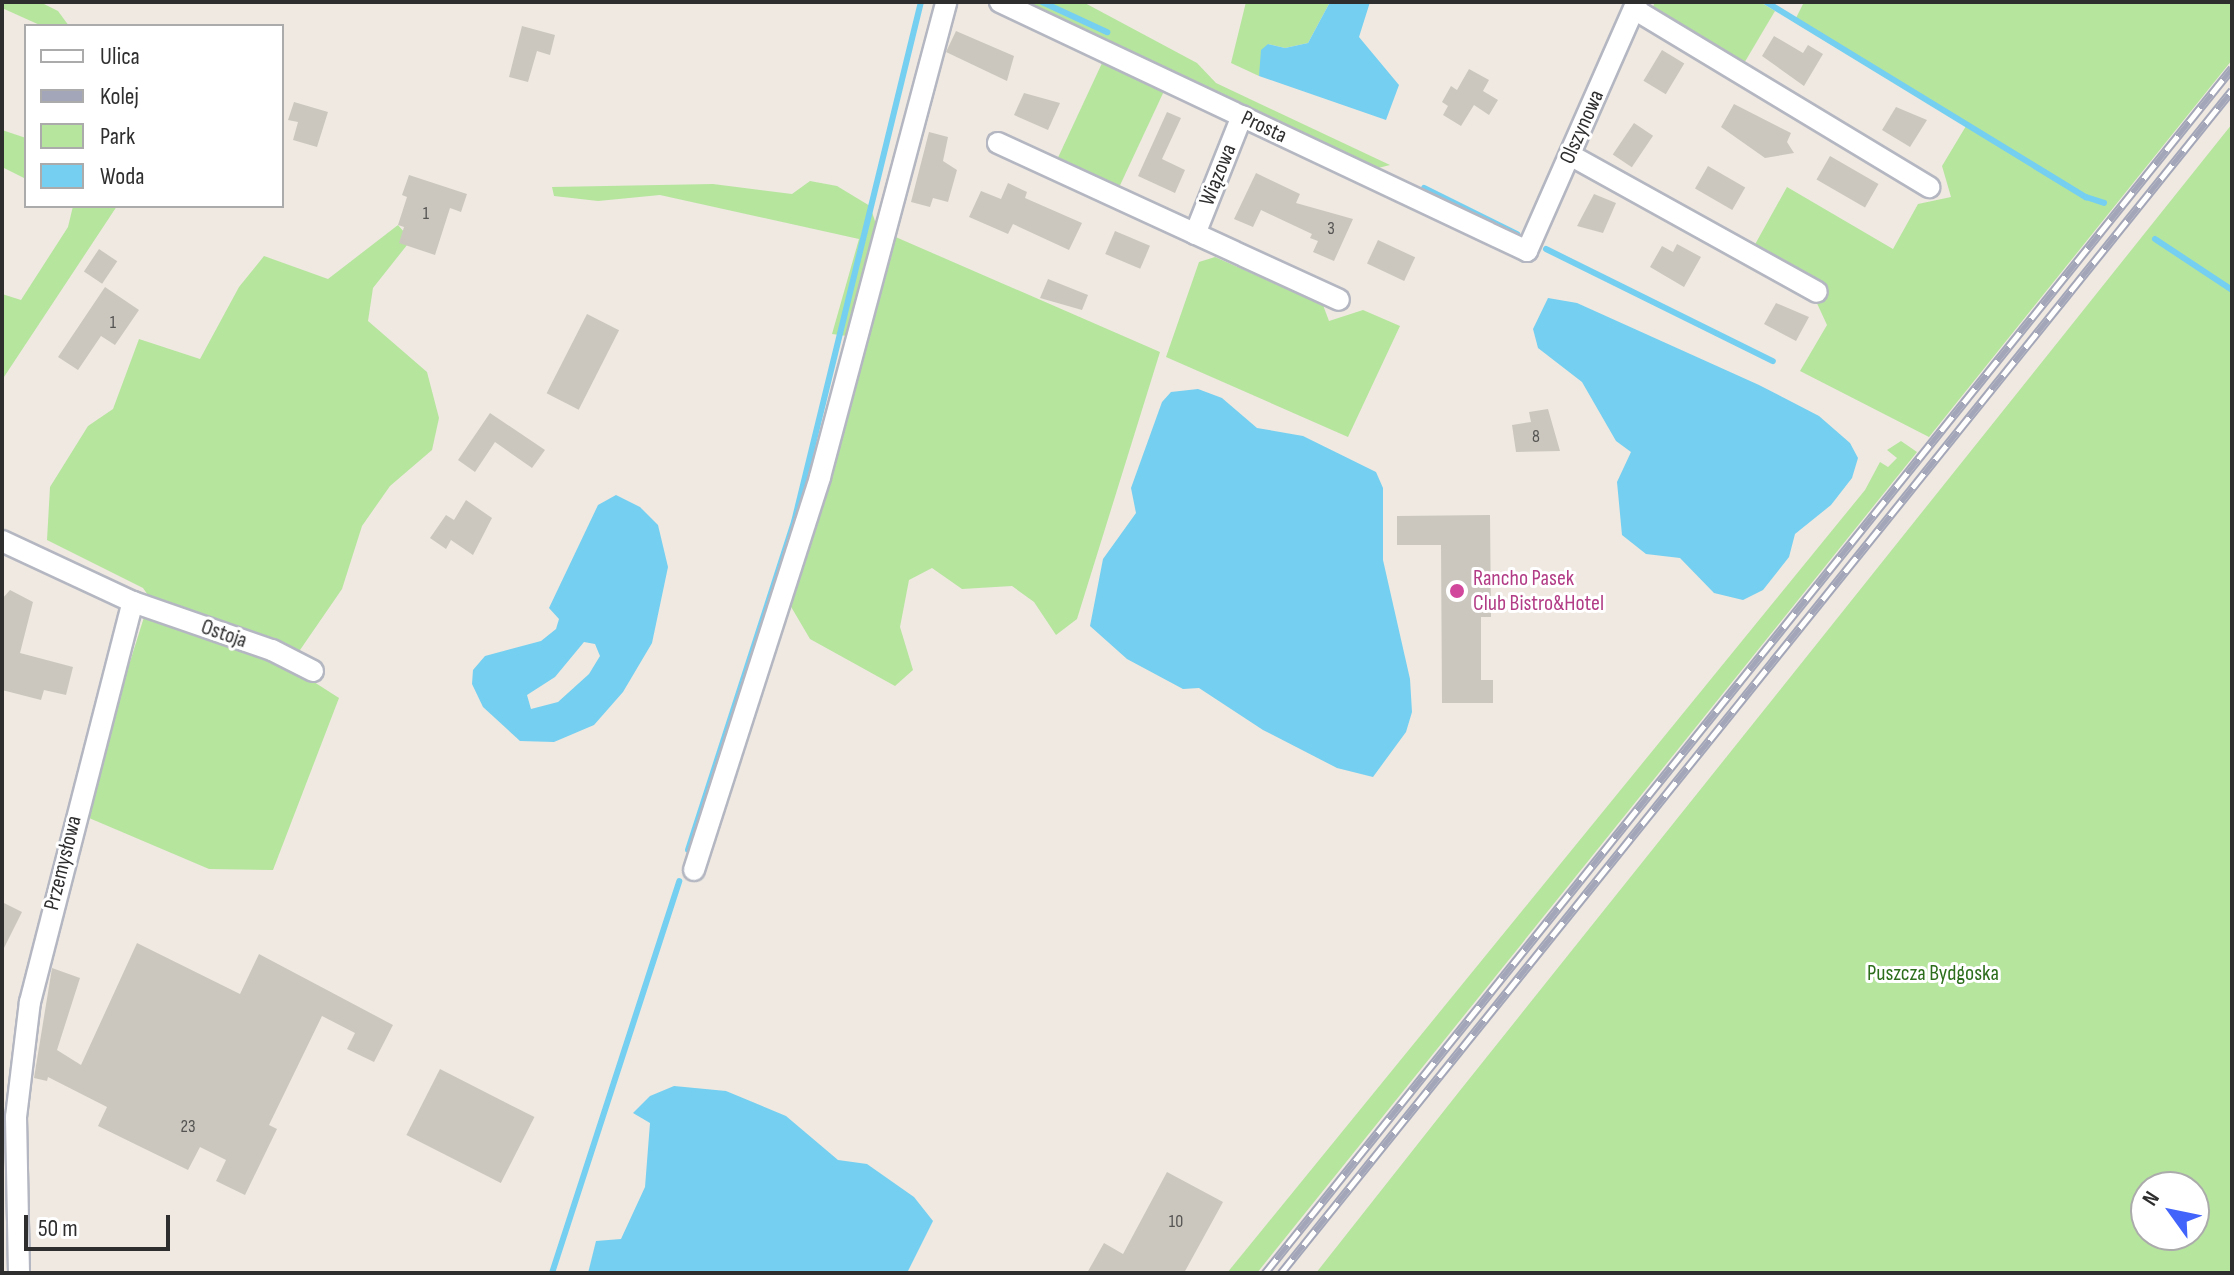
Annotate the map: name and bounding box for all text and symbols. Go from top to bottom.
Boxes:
legend [24,24,284,208]
text: Ulica [100,42,140,71]
text: Kolej [100,82,139,111]
street label: Olszynowa [1554,86,1610,168]
street label: Prosta [1237,105,1291,149]
text: Park [100,122,135,151]
street label: Wiązowa [1194,140,1242,210]
text: Woda [100,162,144,191]
house number: 1 [423,203,429,225]
house number: 3 [1327,218,1335,240]
house number: 1 [110,312,116,334]
house number: 8 [1532,426,1540,448]
place label: Rancho Pasek Club Bistro&Hotel [1473,565,1604,616]
marker: Rancho Pasek Club Bistro&Hotel [1448,582,1466,600]
street label: Ostoja [198,614,250,654]
street label: Przemysłowa [39,813,87,913]
park label: Puszcza Bydgoska [1867,961,1999,987]
house number: 23 [181,1116,195,1138]
north arrow [2130,1171,2210,1251]
text: N [2137,1186,2166,1211]
scale bar [28,1199,174,1249]
house number: 10 [1169,1211,1183,1233]
text: 50 m [38,1214,78,1243]

